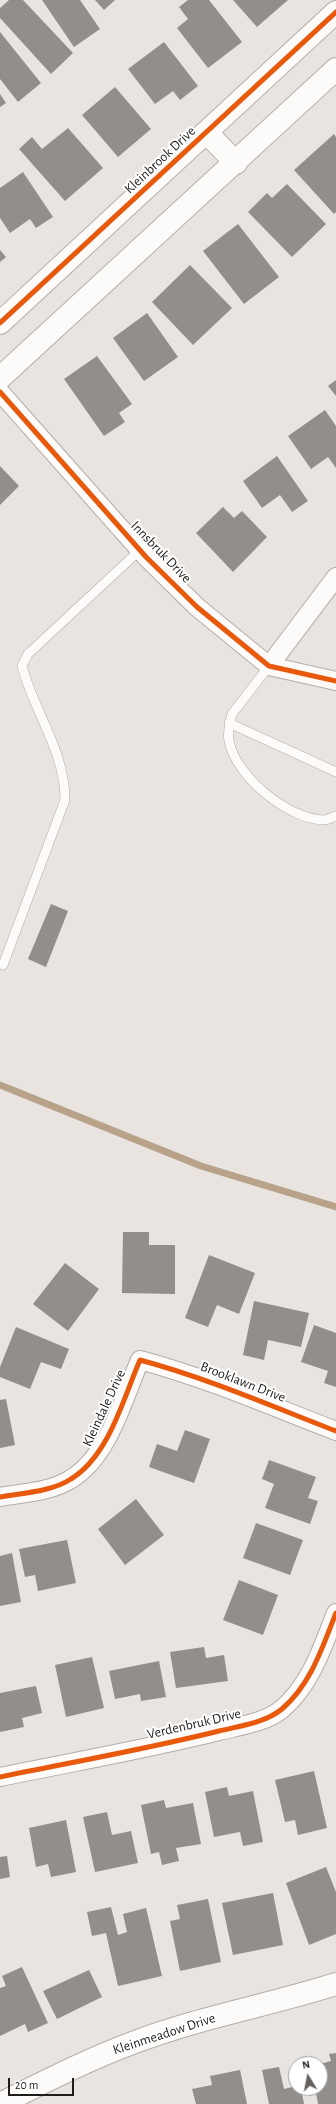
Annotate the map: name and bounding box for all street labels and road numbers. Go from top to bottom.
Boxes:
street label: Kleinbrook Drive [121,123,199,197]
street label: Innsbruk Drive [127,518,195,586]
street label: Brooklawn Drive [198,1358,288,1406]
street label: Kleindale Drive [79,1367,129,1449]
street label: Verdenbruk Drive [145,1705,243,1743]
street label: Kleinmeadow Drive [111,2009,217,2059]

